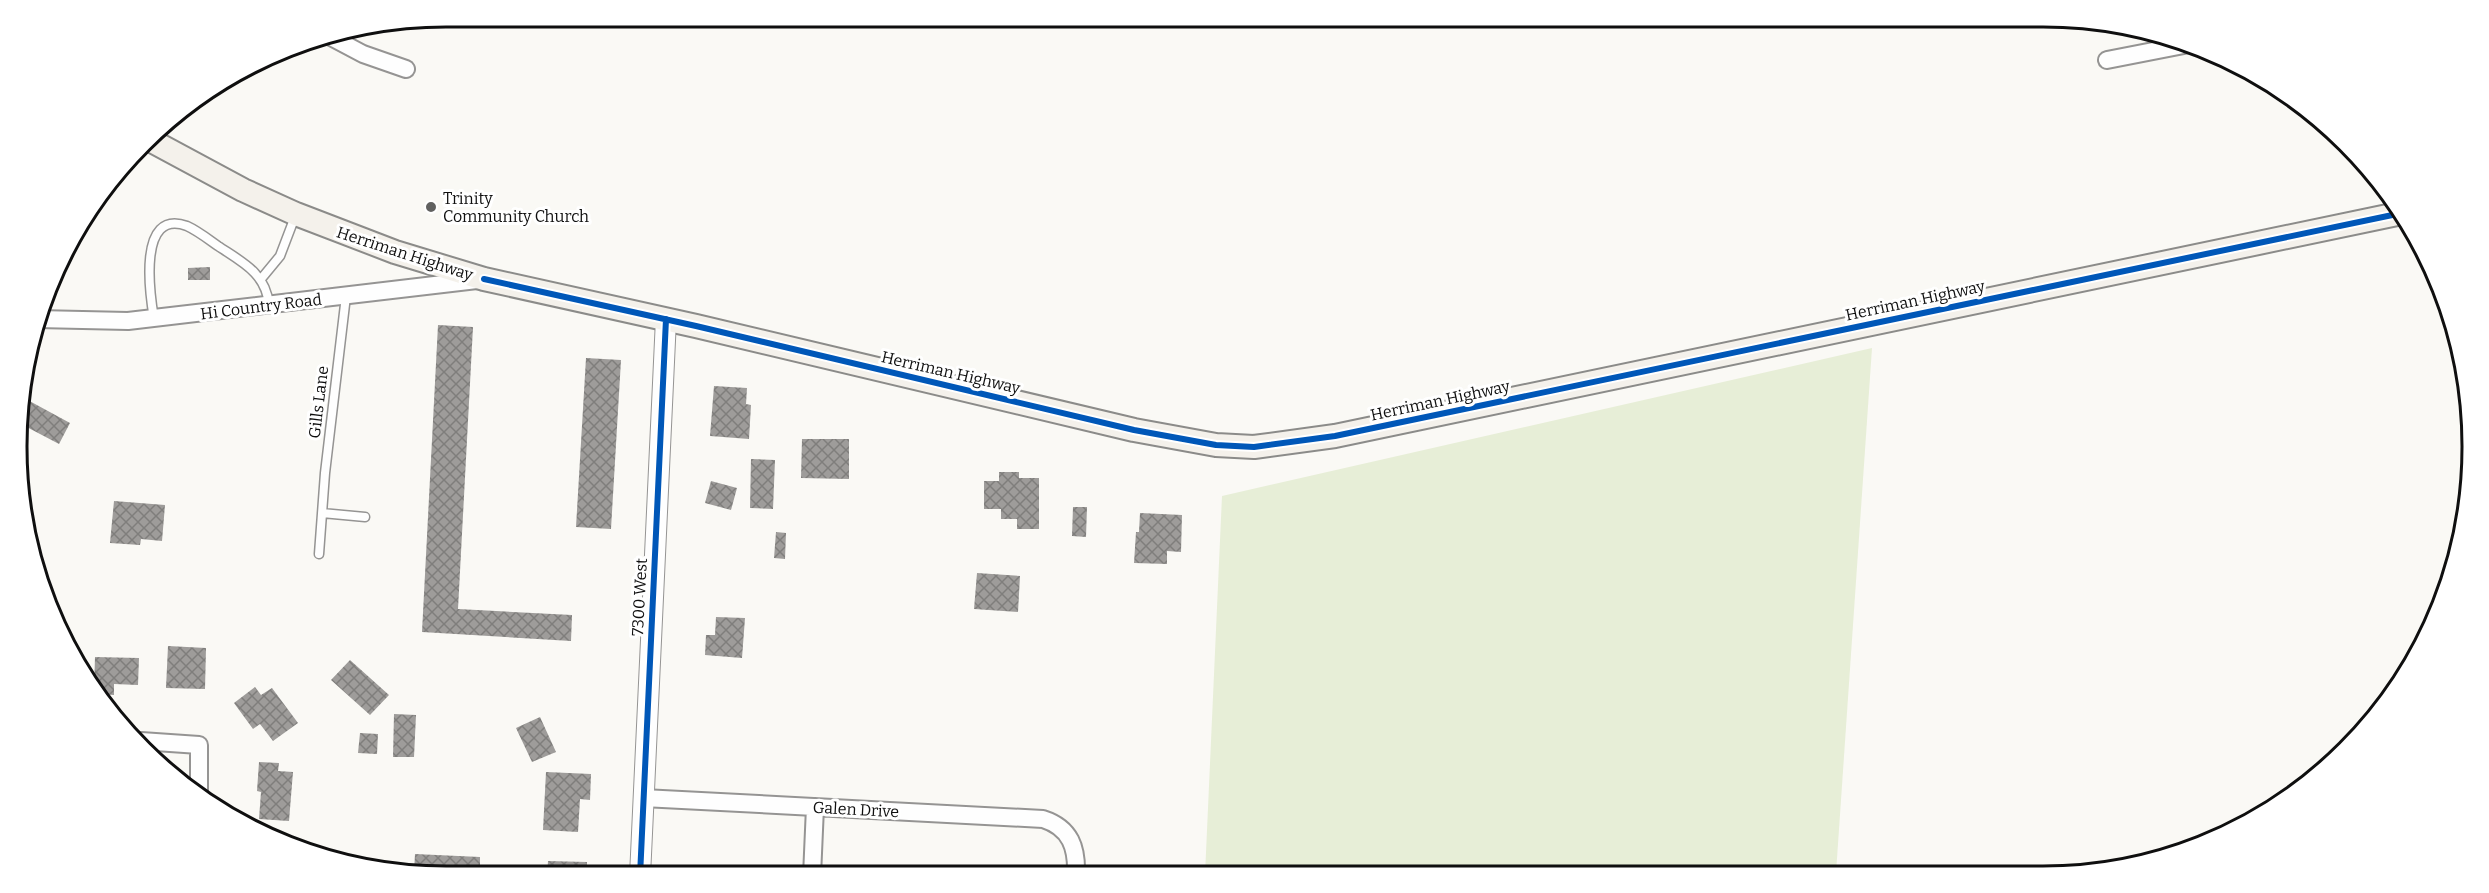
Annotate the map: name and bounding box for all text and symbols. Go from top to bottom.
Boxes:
place label: Trinity Community Church [443,189,589,226]
marker: Trinity Community Church [424,200,438,214]
street label: Herriman Highway [334,222,476,285]
street label: Herriman Highway [1844,276,1987,325]
street label: Hi Country Road [199,290,323,323]
street label: Herriman Highway [880,347,1023,398]
street label: Gills Lane [305,365,332,439]
street label: Herriman Highway [1369,376,1512,425]
street label: 7300 West [628,557,651,636]
street label: Galen Drive [812,798,900,821]

